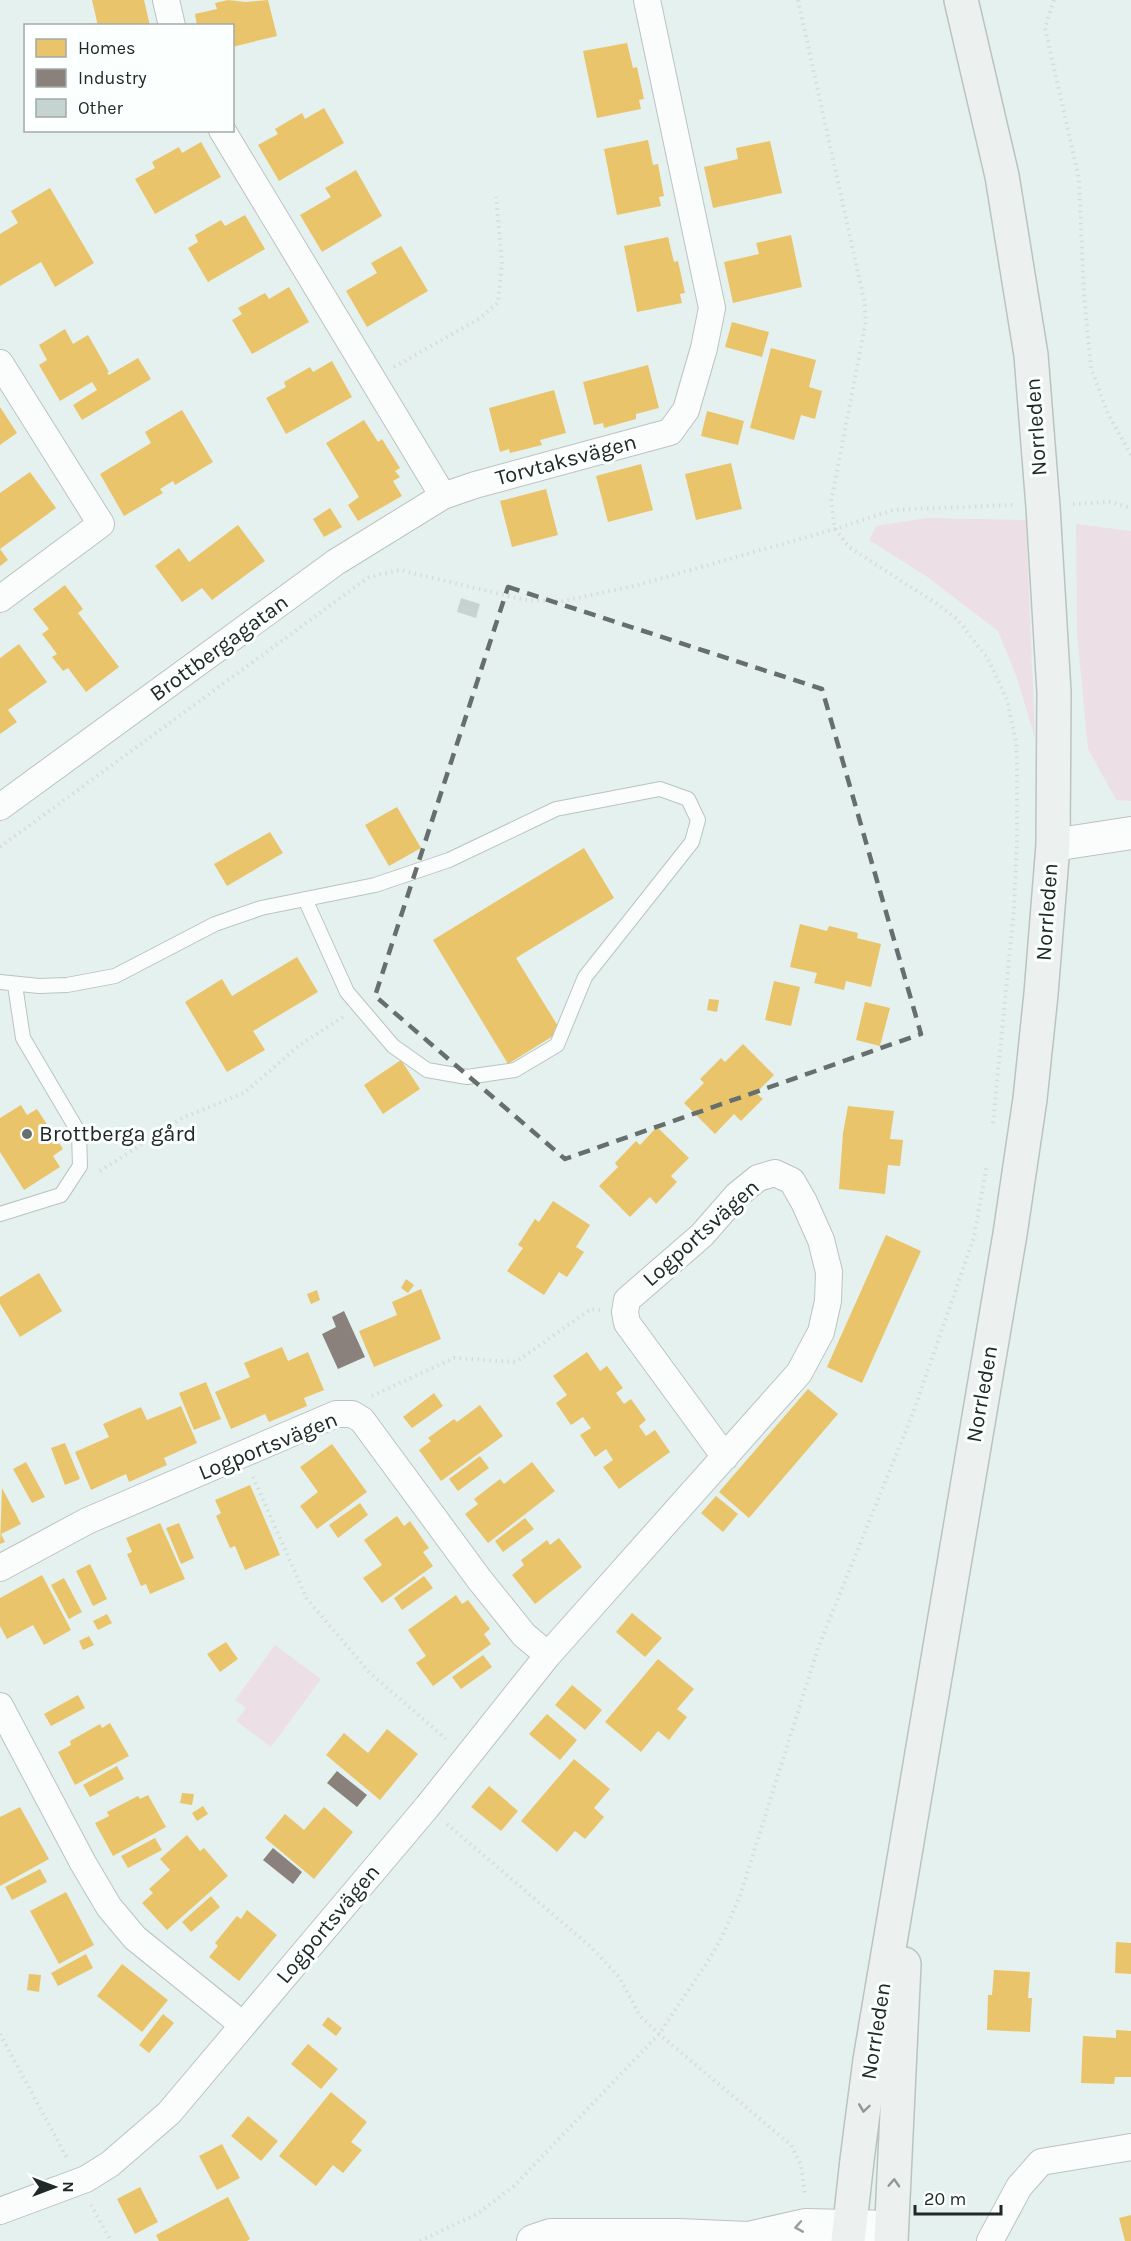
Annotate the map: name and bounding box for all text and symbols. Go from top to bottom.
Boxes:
legend [24,24,234,132]
text: Homes [78,37,135,59]
text: Industry [78,67,147,89]
text: Other [78,97,123,119]
street label: Norrleden [1020,377,1052,477]
street label: Torvtaksvägen [493,429,639,491]
street label: Brottbergagatan [145,589,293,707]
street label: Norrleden [1031,862,1063,962]
place label: Brottberga gård [39,1121,196,1147]
marker: Brottberga gård [20,1127,34,1141]
street label: Logportsvägen [637,1174,765,1292]
street label: Norrleden [961,1343,1003,1445]
street label: Logportsvägen [195,1406,341,1486]
street label: Logportsvägen [271,1859,385,1989]
street label: Norrleden [855,1981,897,2081]
one-way arrow [858,2103,870,2113]
north arrow [24,2157,84,2217]
one-way arrow [888,2178,901,2187]
scale bar [915,2178,1000,2216]
text: N [59,2181,78,2193]
text: 20 m [924,2188,966,2210]
one-way arrow [794,2220,804,2233]

